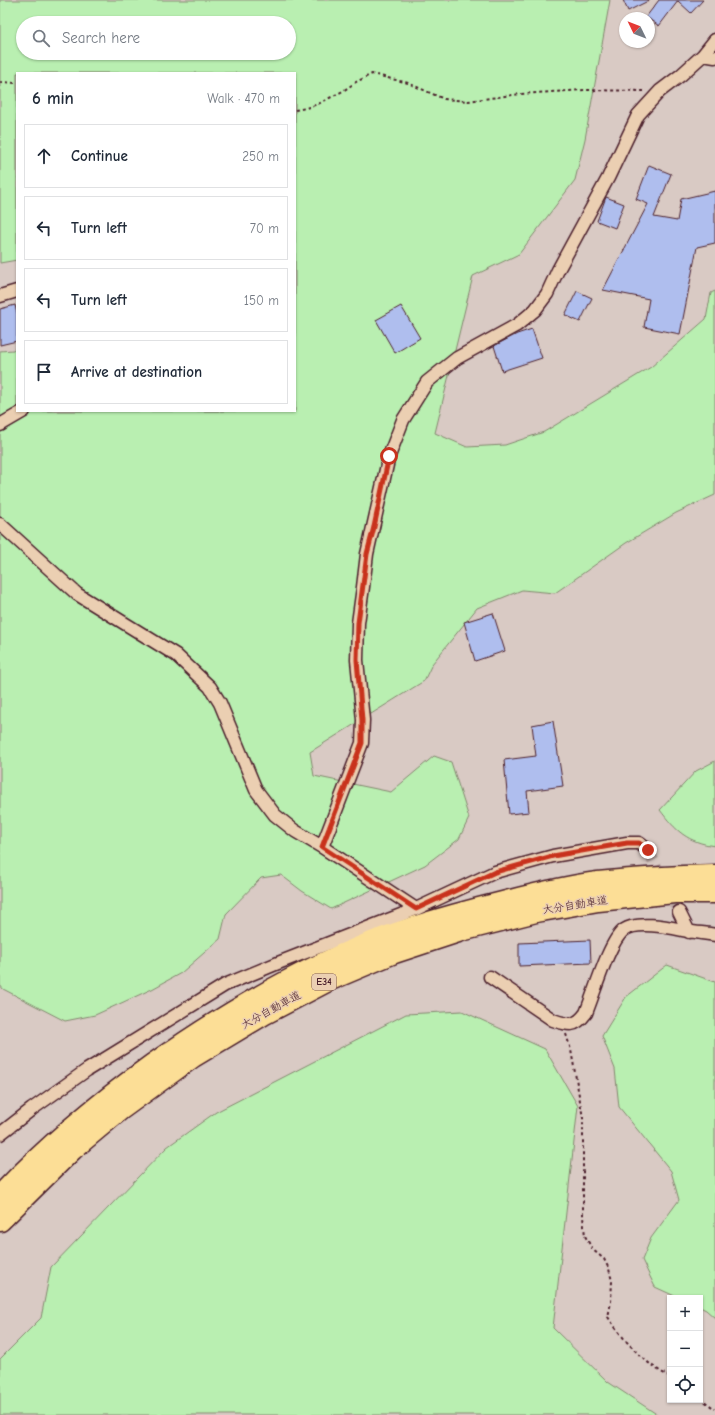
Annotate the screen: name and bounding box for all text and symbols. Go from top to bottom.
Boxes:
north arrow [619,12,655,48]
search box [16,16,296,60]
icon: search [30,27,52,49]
text: Search here [62,29,140,47]
text: 6 min [32,89,74,108]
text: Walk · 470 m [207,91,280,106]
icon: ahead [33,145,55,167]
text: Continue [71,147,128,165]
text: 250 m [242,149,279,164]
icon: left [33,217,55,239]
text: Turn left [71,219,127,237]
text: 70 m [250,221,279,236]
icon: left [33,289,55,311]
text: Turn left [71,291,127,309]
text: 150 m [244,293,279,308]
icon: arrive [33,361,55,383]
text: Arrive at destination [71,363,202,381]
route start [380,447,398,465]
route end [639,841,657,859]
street label: 大分自動車道 [541,893,609,917]
road number: E34 [312,974,336,990]
street label: 大分自動車道 [239,988,303,1032]
map controls [667,1295,703,1403]
button: + [667,1295,703,1331]
button: − [667,1331,703,1367]
button: locate [667,1367,703,1403]

